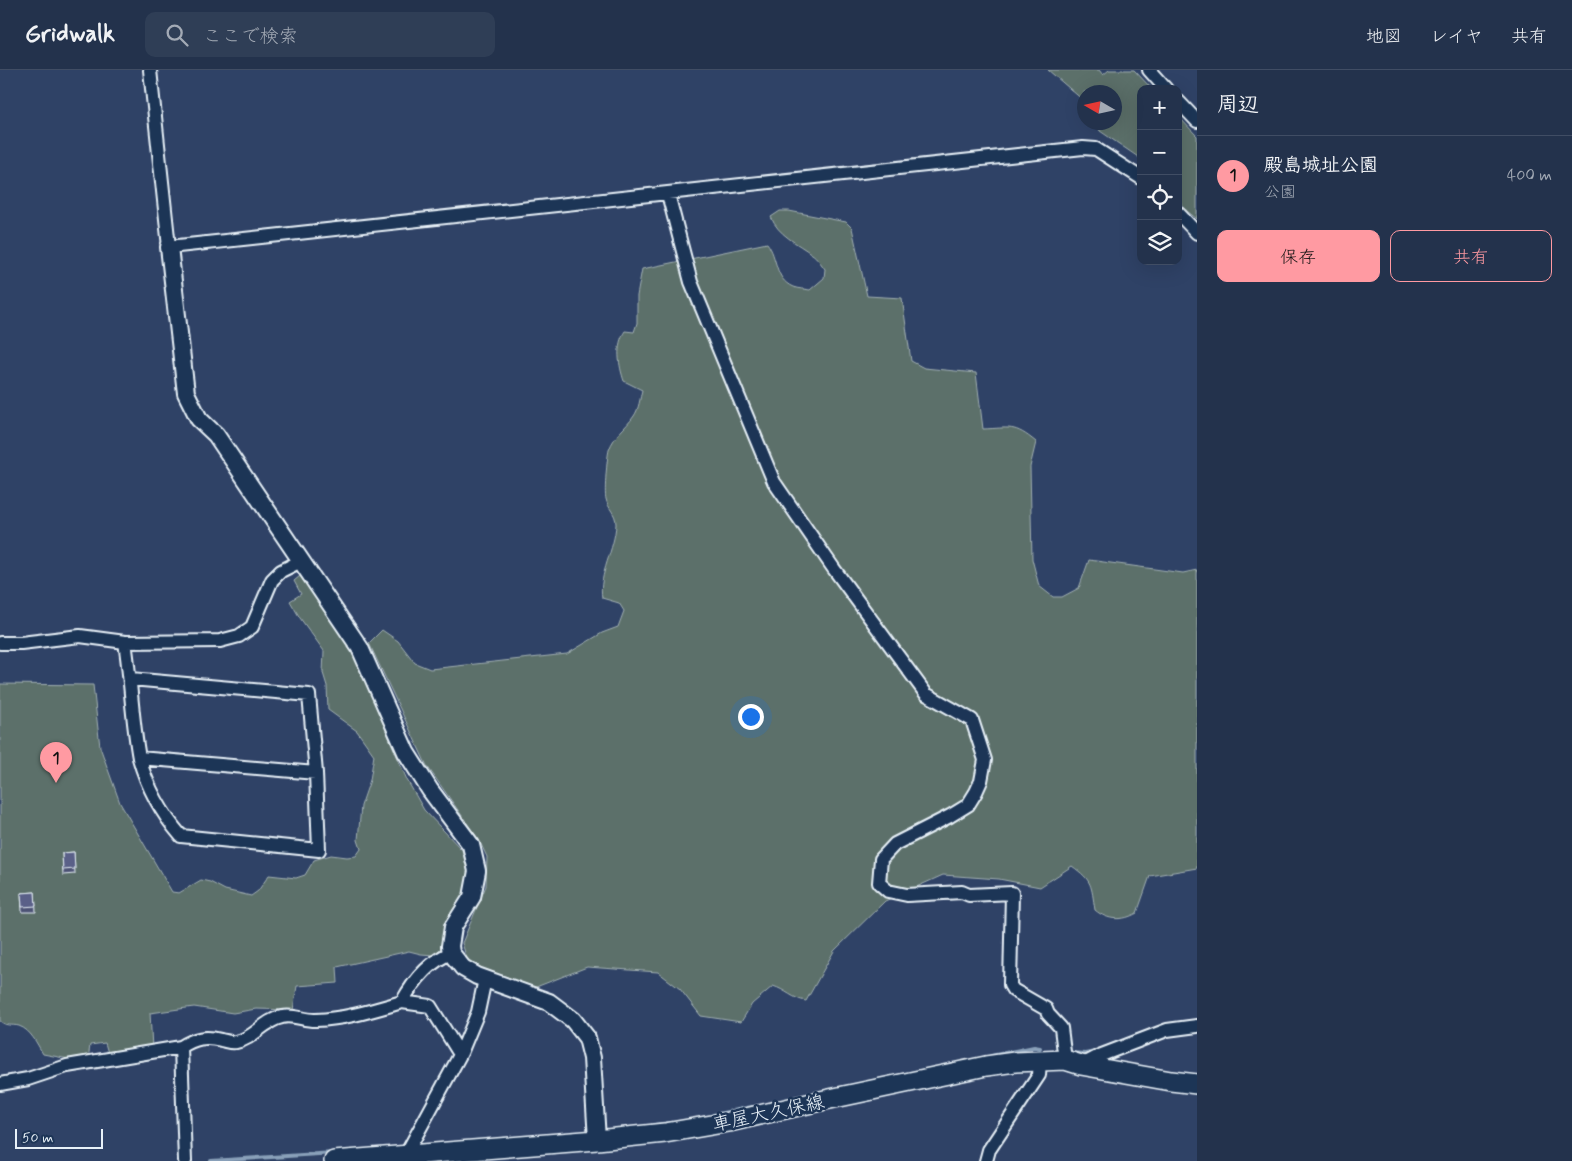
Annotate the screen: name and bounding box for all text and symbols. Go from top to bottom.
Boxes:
search box [145,12,495,57]
text: Gridwalk [25,19,115,50]
icon: search [163,21,191,49]
text: ここで検索 [203,24,298,49]
text: 地図 [1366,25,1402,49]
text: レイヤ [1430,25,1483,49]
text: 共有 [1511,25,1547,49]
north arrow [1077,85,1122,130]
map controls [1137,85,1182,265]
button: + [1137,85,1182,130]
text: 周辺 [1217,91,1259,119]
button: − [1137,130,1182,175]
text: 殿島城址公園 [1264,153,1378,178]
text: 1 [1229,165,1237,186]
text: 400 m [1507,165,1552,186]
button: locate [1137,175,1182,220]
text: 公園 [1264,182,1296,203]
button: layers [1137,220,1182,265]
button: 保存 [1217,230,1380,282]
button: 共有 [1390,230,1552,282]
your location [738,704,764,730]
pin: 1 [40,742,72,783]
street label: 車屋大久保線 [710,1089,827,1138]
scale bar [15,1126,102,1149]
text: 50 m [22,1129,53,1147]

